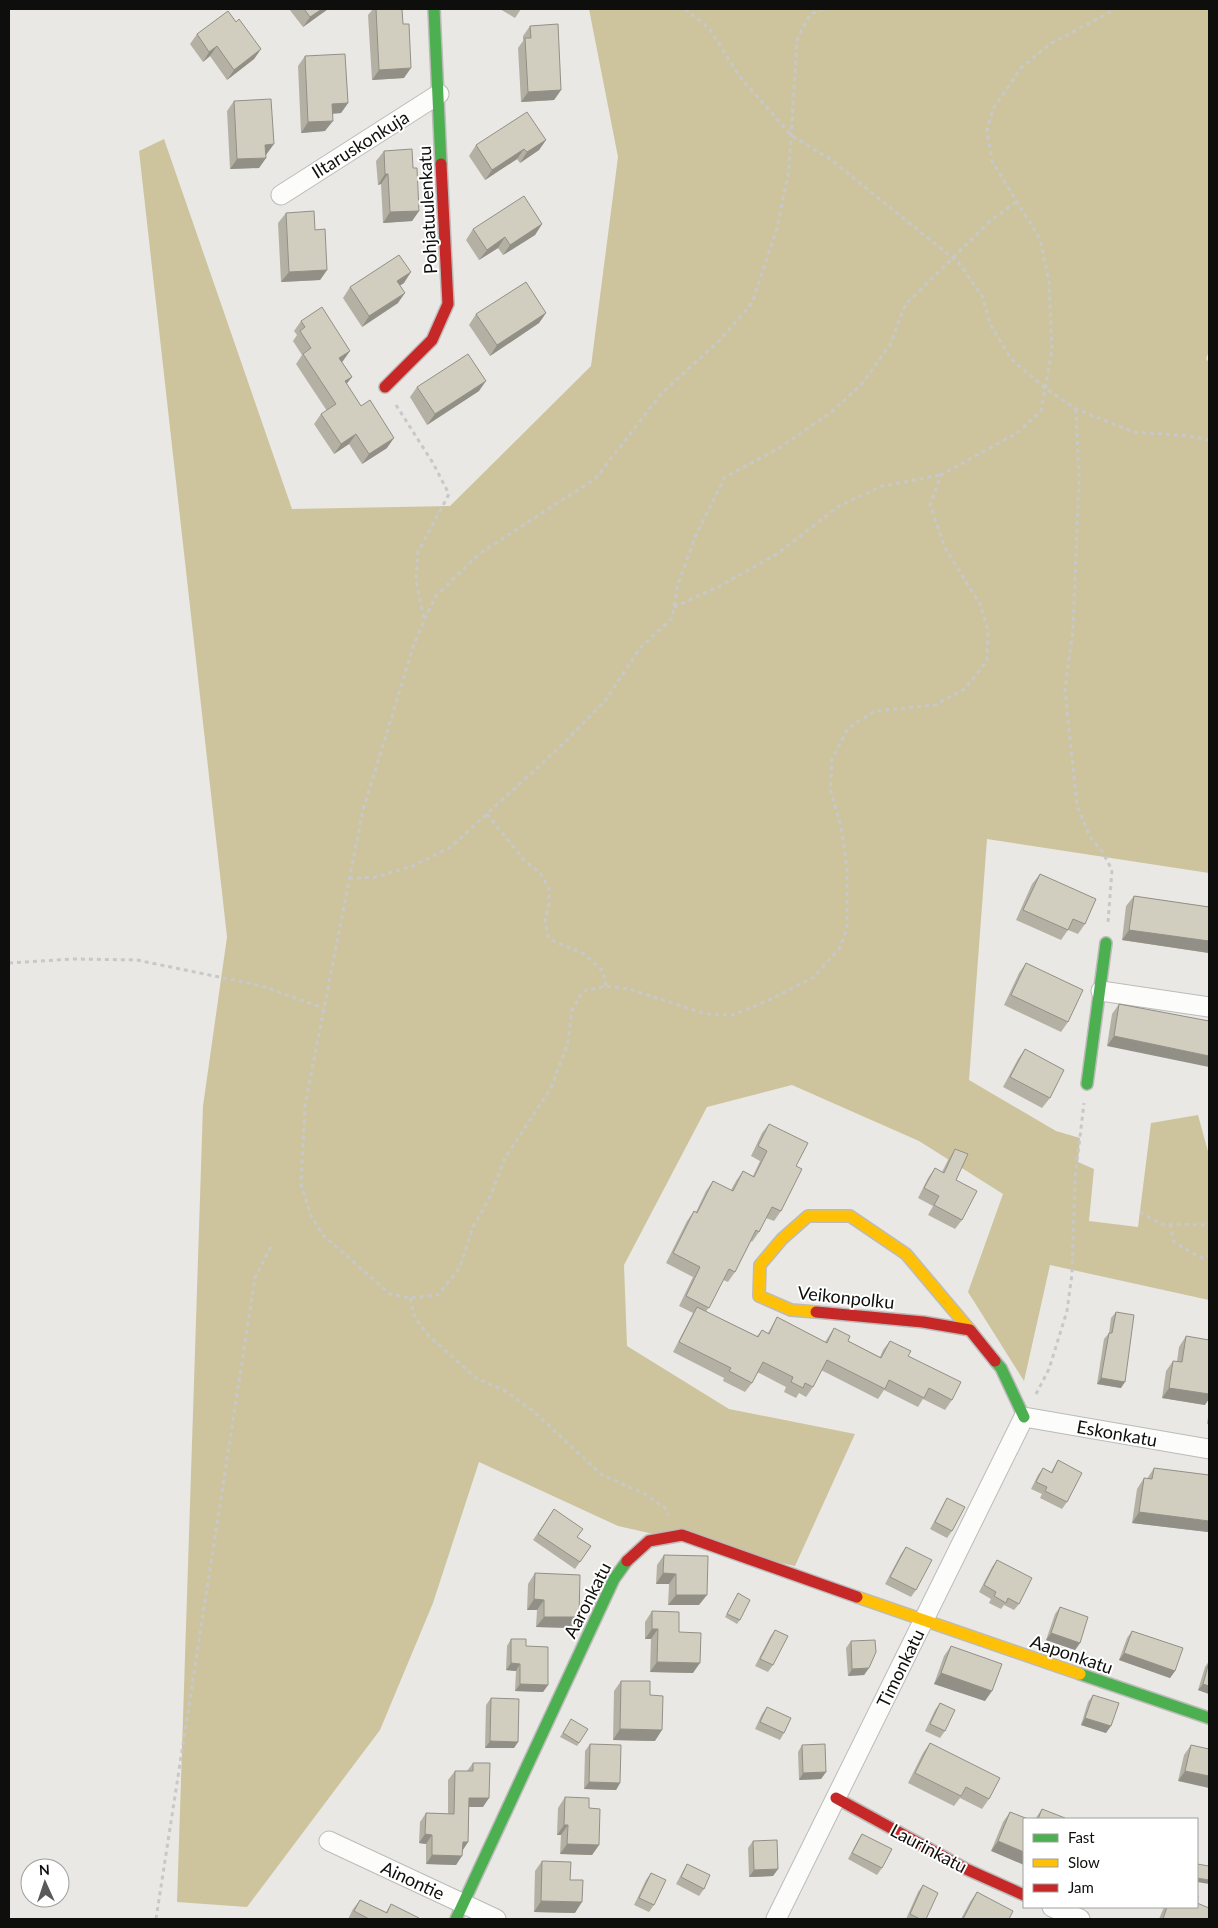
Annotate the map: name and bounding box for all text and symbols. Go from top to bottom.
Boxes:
street label: Iltaruskonkuja [307,105,413,183]
street label: Pohjatuulenkatu [413,145,441,275]
street label: Veikonpolku [796,1281,896,1313]
street label: Eskonkatu [1075,1415,1159,1451]
street label: Aaronkatu [559,1558,615,1642]
street label: Timonkatu [872,1625,928,1711]
street label: Aaponkatu [1028,1630,1116,1678]
legend [1023,1818,1198,1908]
street label: Laurinkatu [887,1819,971,1877]
text: Fast [1068,1828,1095,1846]
text: Slow [1068,1853,1100,1871]
street label: Ainontie [378,1856,448,1904]
north arrow [20,1858,70,1908]
text: N [38,1861,50,1878]
text: Jam [1068,1878,1094,1896]

